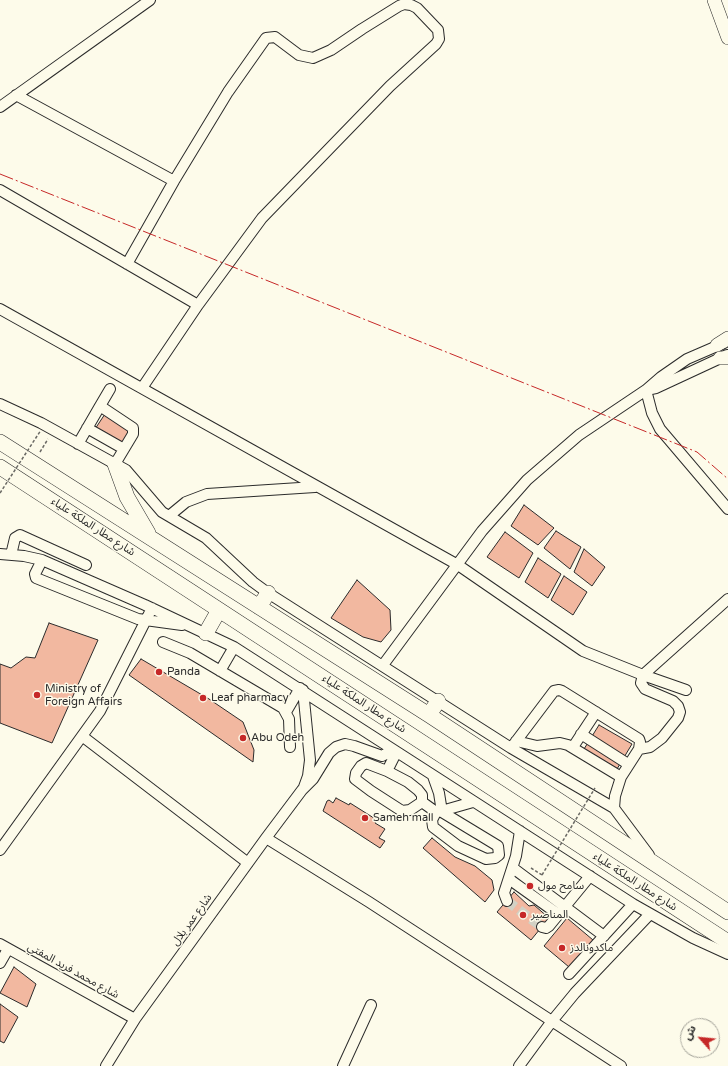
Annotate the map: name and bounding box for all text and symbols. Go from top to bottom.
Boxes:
street label: شارع مطار الملكة علياء [48,495,138,559]
place label: Panda [167,665,200,679]
marker: Panda [154,667,164,677]
street label: شارع مطار الملكة علياء [319,672,409,736]
place label: Ministry of Foreign Affairs [45,682,122,708]
marker: Ministry of Foreign Affairs [32,690,42,700]
place label: Leaf pharmacy [211,691,289,705]
marker: Leaf pharmacy [198,693,208,703]
place label: Abu Odeh [251,731,304,745]
marker: Abu Odeh [238,733,248,743]
place label: Sameh mall [373,811,434,825]
marker: Sameh mall [360,813,370,823]
street label: شارع مطار الملكة علياء [590,850,680,914]
place label: سامح مول [538,879,584,893]
marker: سامح مول [525,881,535,891]
street label: شارع عمر بلال [169,892,215,948]
place label: المناصير [531,908,568,922]
marker: المناصير [518,910,528,920]
street label: شارع محمد فريد المفتي [25,940,121,1002]
place label: ماكدونالدز [570,941,613,955]
marker: ماكدونالدز [557,943,567,953]
north arrow [680,1018,720,1058]
text: ش [681,1023,699,1042]

